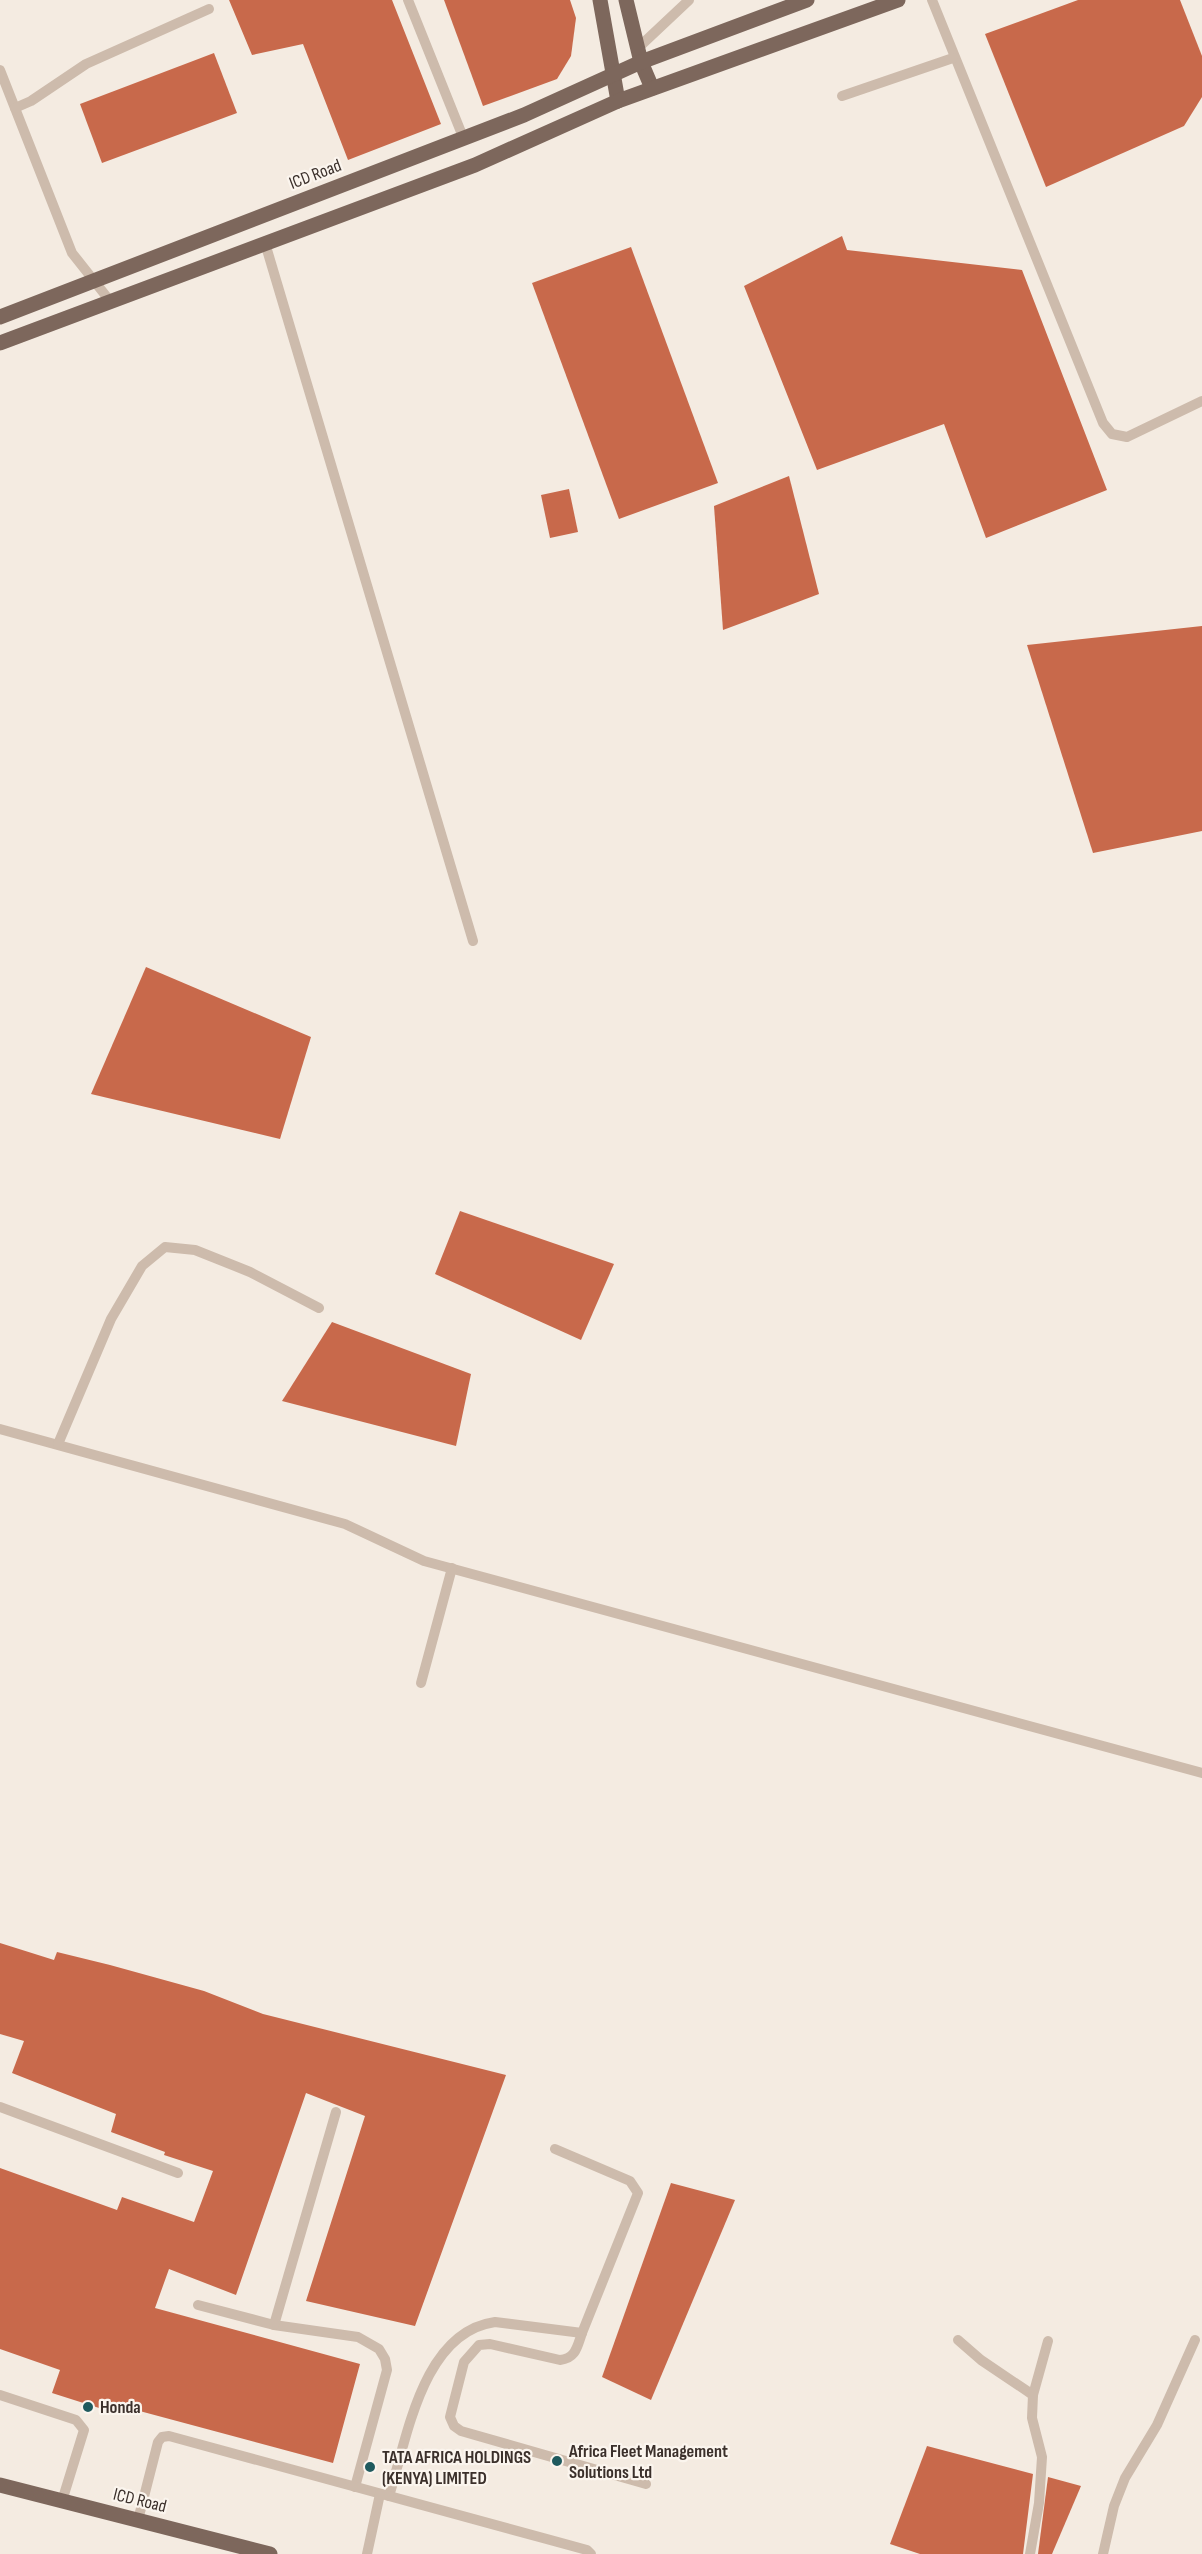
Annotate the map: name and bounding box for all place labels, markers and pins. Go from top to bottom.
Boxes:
place label: Honda [100,2397,141,2418]
marker: Honda [81,2400,95,2414]
place label: Africa Fleet Management Solutions Ltd [568,2441,728,2483]
place label: TATA AFRICA HOLDINGS (KENYA) LIMITED [382,2447,531,2489]
marker: Africa Fleet Management Solutions Ltd [550,2454,564,2468]
marker: TATA AFRICA HOLDINGS (KENYA) LIMITED [363,2460,377,2474]

